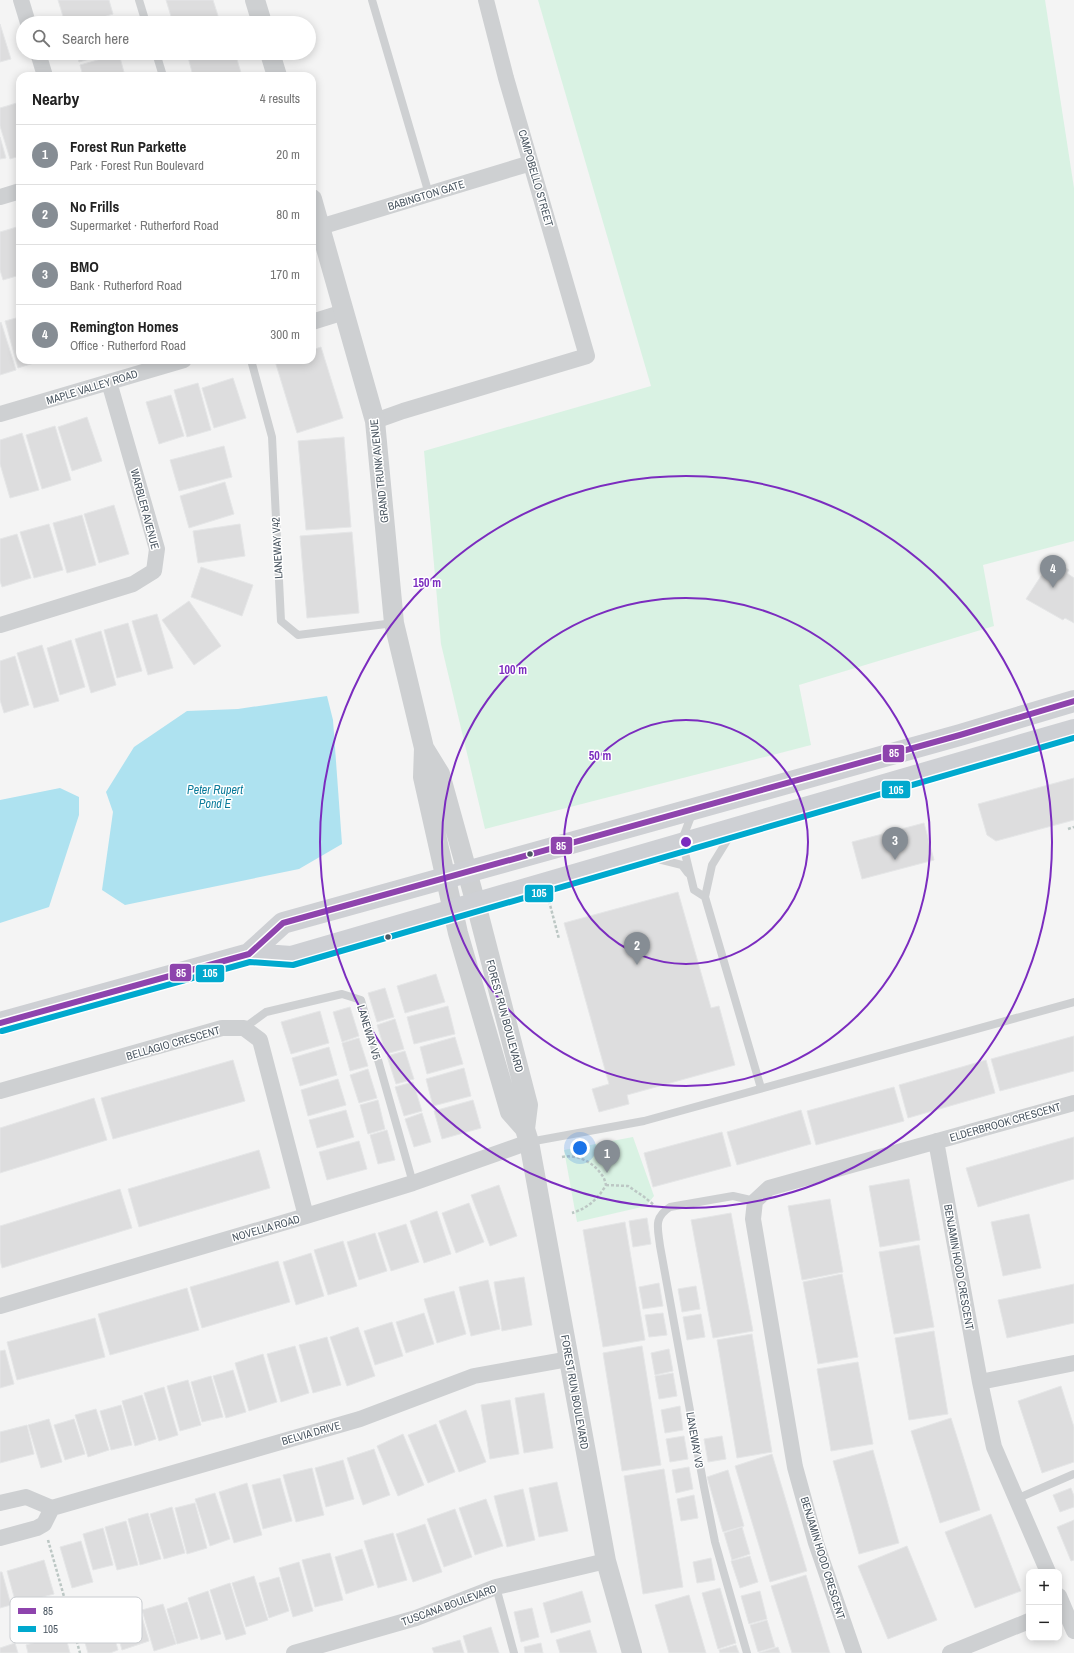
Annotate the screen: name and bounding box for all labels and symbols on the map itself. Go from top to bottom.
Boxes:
street label: CAMPOBELLO STREET [515,128,557,229]
street label: BABINGTON GATE [386,177,466,213]
street label: MAPLE VALLEY ROAD [45,366,139,408]
street label: GRAND TRUNK AVENUE [367,418,391,524]
street label: WARBLER AVENUE [128,467,162,551]
street label: LANEWAY V42 [268,517,286,579]
pin: 4 [1040,555,1066,588]
text: 150 m [413,575,441,591]
text: 100 m [499,662,527,678]
line badge: 85 [882,744,905,763]
text: 85 [889,746,899,760]
text: 50 m [589,748,611,764]
line badge: 105 [881,780,911,799]
water label: Peter Rupert Pond E [187,782,243,812]
text: 105 [888,783,904,797]
pin: 3 [882,827,908,860]
centre of rings [679,835,693,849]
line badge: 85 [550,836,573,855]
text: 85 [556,839,566,853]
unlabelled marker [525,849,535,859]
line badge: 105 [524,884,554,903]
text: 105 [531,886,547,900]
unlabelled marker [383,932,393,942]
pin: 2 [624,932,650,965]
street label: FOREST RUN BOULEVARD [483,958,527,1074]
line badge: 85 [169,963,192,982]
line badge: 105 [195,964,225,983]
text: 85 [176,966,186,980]
text: 105 [202,966,218,980]
street label: LANEWAY V5 [354,1003,384,1061]
street label: BELLAGIO CRESCENT [125,1023,222,1063]
street label: ELDERBROOK CRESCENT [948,1099,1063,1145]
your location [570,1138,590,1158]
pin: 1 [594,1140,620,1173]
street label: BENJAMIN HOOD CRESCENT [941,1203,977,1331]
street label: NOVELLA ROAD [231,1212,301,1244]
street label: FOREST RUN BOULEVARD [558,1334,592,1450]
street label: LANEWAY V3 [683,1411,707,1469]
street label: BELVIA DRIVE [280,1418,342,1448]
street label: BENJAMIN HOOD CRESCENT [798,1495,848,1621]
street label: TUSCANA BOULEVARD [400,1581,498,1629]
legend [10,1597,142,1643]
text: 85 [43,1604,53,1618]
text: 105 [43,1622,58,1636]

